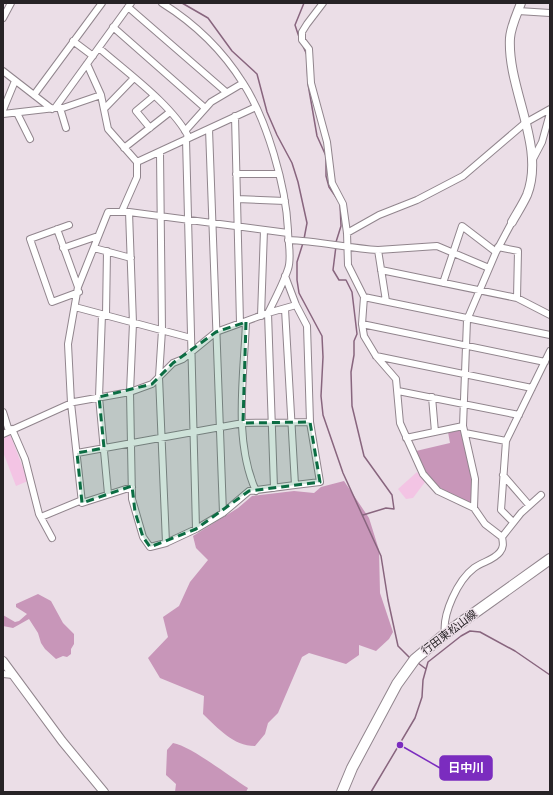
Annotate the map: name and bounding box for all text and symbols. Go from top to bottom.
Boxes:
street label: 行田東松山線 [418,607,480,657]
callout: 日中川 [440,756,492,780]
text: 日中川 [448,760,484,775]

